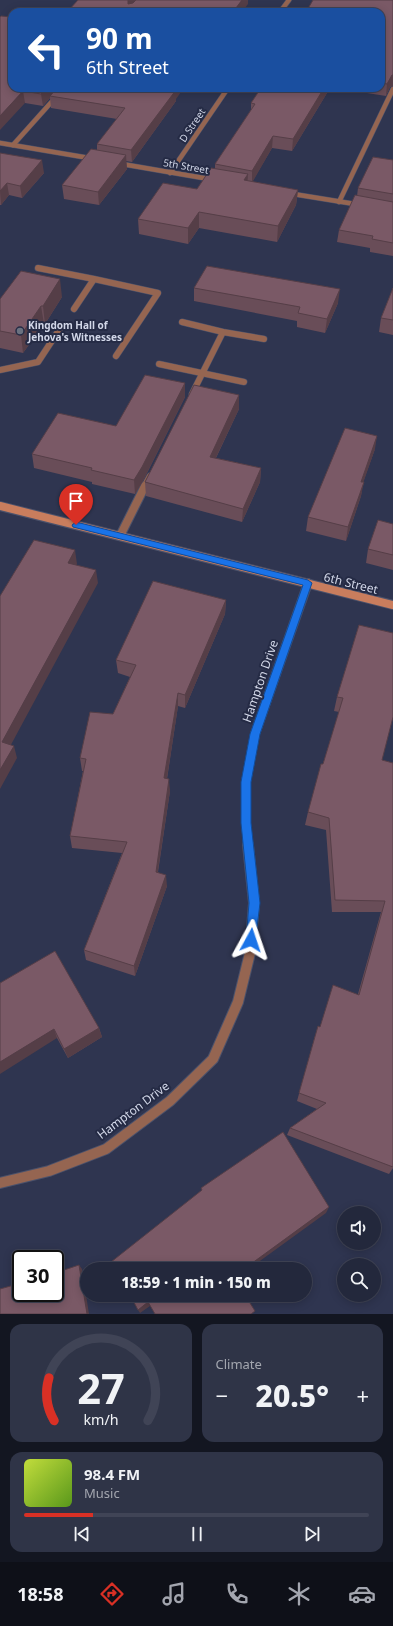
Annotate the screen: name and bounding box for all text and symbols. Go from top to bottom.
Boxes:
text: 90 m [86,19,153,57]
icon: left [20,24,72,76]
text: 6th Street [86,55,169,79]
street label: D Street [176,105,209,145]
street label: 5th Street [162,155,210,177]
place label: Kingdom Hall of Jehova's Witnesses [27,318,122,344]
marker: Kingdom Hall of Jehova's Witnesses [15,326,25,336]
pin [59,484,93,525]
icon: arrive [65,490,87,512]
street label: 6th Street [322,568,380,598]
street label: Hampton Drive [238,637,282,724]
position arrow [230,919,272,961]
street label: Hampton Drive [94,1077,173,1143]
map controls [337,1206,381,1302]
button: sound [337,1206,381,1250]
speed limit sign: 30 [12,1250,64,1302]
button: search [337,1258,381,1302]
text: 18:59 · 1 min · 150 m [121,1272,271,1292]
text: Climate [216,1355,262,1373]
text: 27 [77,1360,125,1416]
text: 20.5° [256,1375,329,1416]
text: − [216,1380,228,1410]
text: + [356,1380,369,1410]
text: km/h [83,1410,118,1429]
text: 98.4 FM [84,1464,140,1484]
text: Music [84,1484,120,1502]
icon: previous [71,1523,93,1545]
icon: pause [186,1523,208,1545]
icon: next [301,1523,323,1545]
icon: directions [98,1580,126,1608]
icon: music [160,1580,188,1608]
icon: phone [223,1580,251,1608]
icon: climate [285,1580,313,1608]
icon: car [348,1580,376,1608]
text: 18:58 [17,1582,63,1606]

